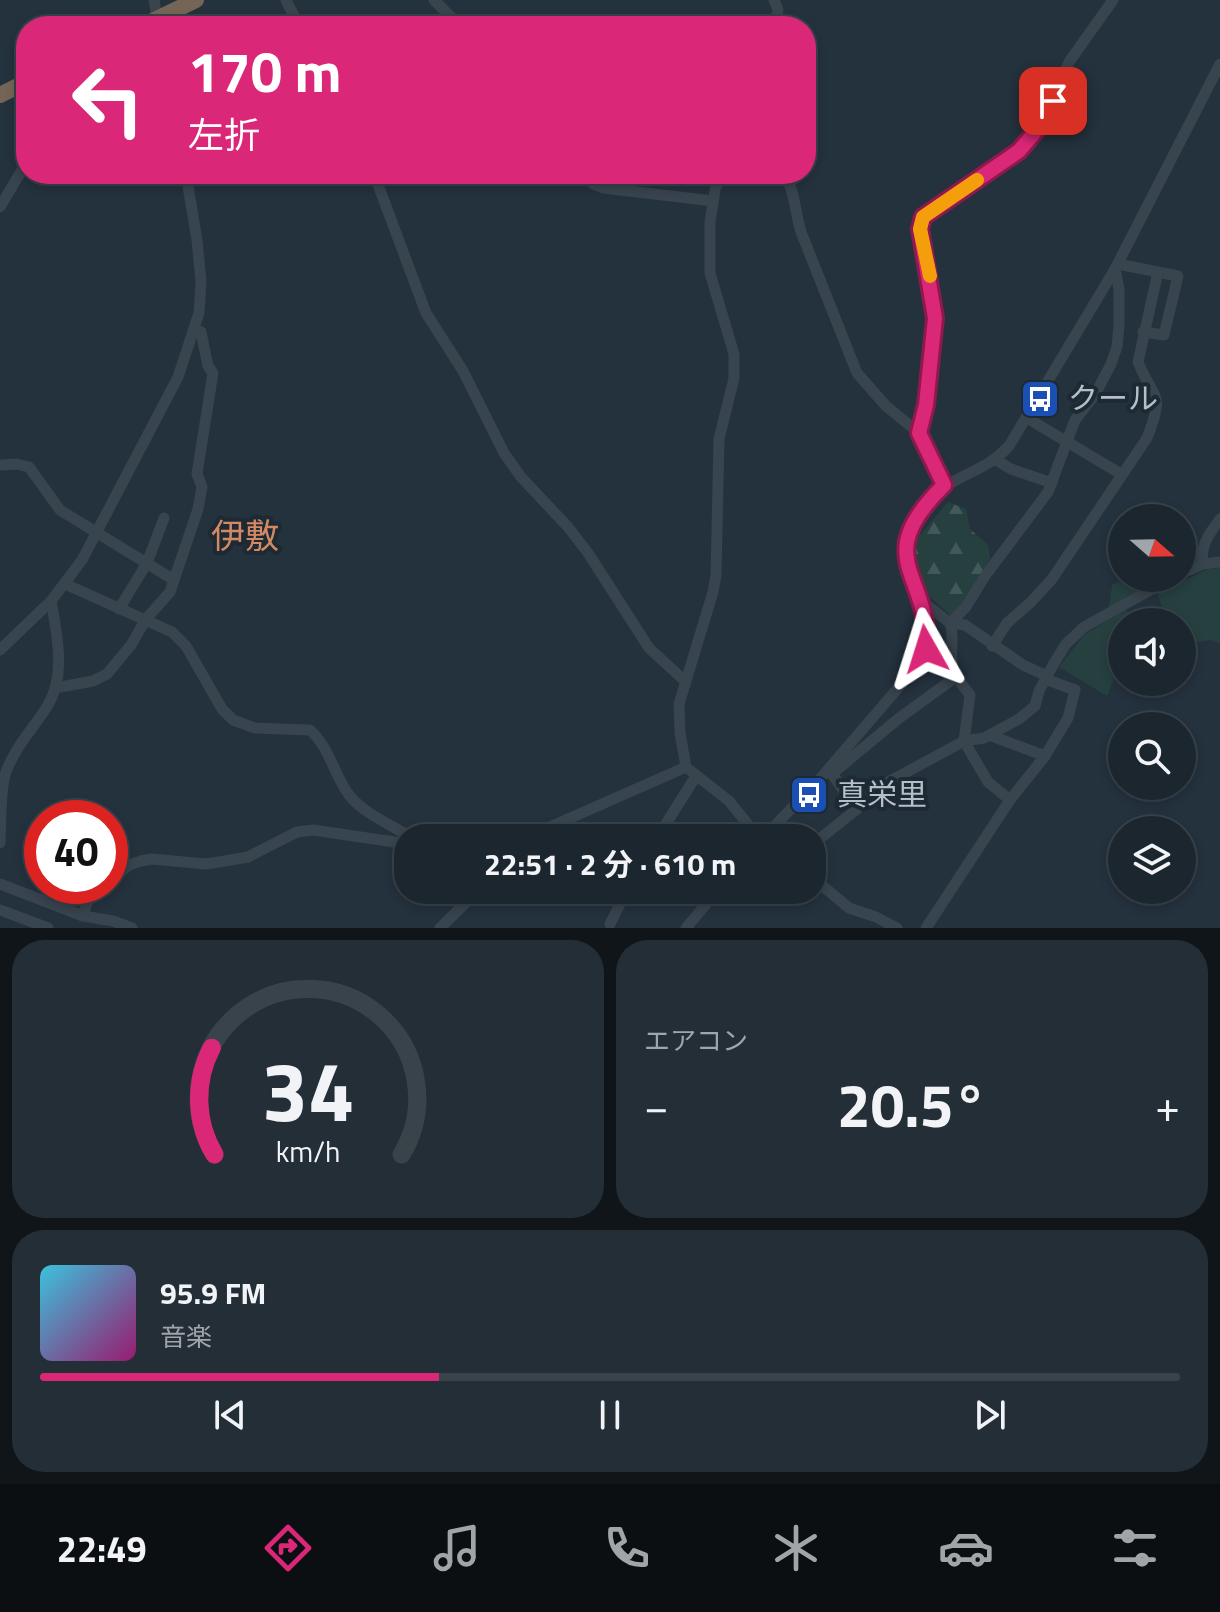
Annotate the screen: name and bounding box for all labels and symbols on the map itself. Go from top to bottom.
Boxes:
pin [1019,67,1087,135]
place label: クール [1068,375,1158,421]
bus stop icon: クール [1019,378,1061,420]
north arrow [1108,504,1196,592]
district label: 伊敷 [211,509,279,561]
position arrow [884,607,968,691]
place label: 真栄里 [837,771,927,817]
bus stop icon: 真栄里 [788,774,830,816]
speed limit sign: 40 [24,800,128,904]

